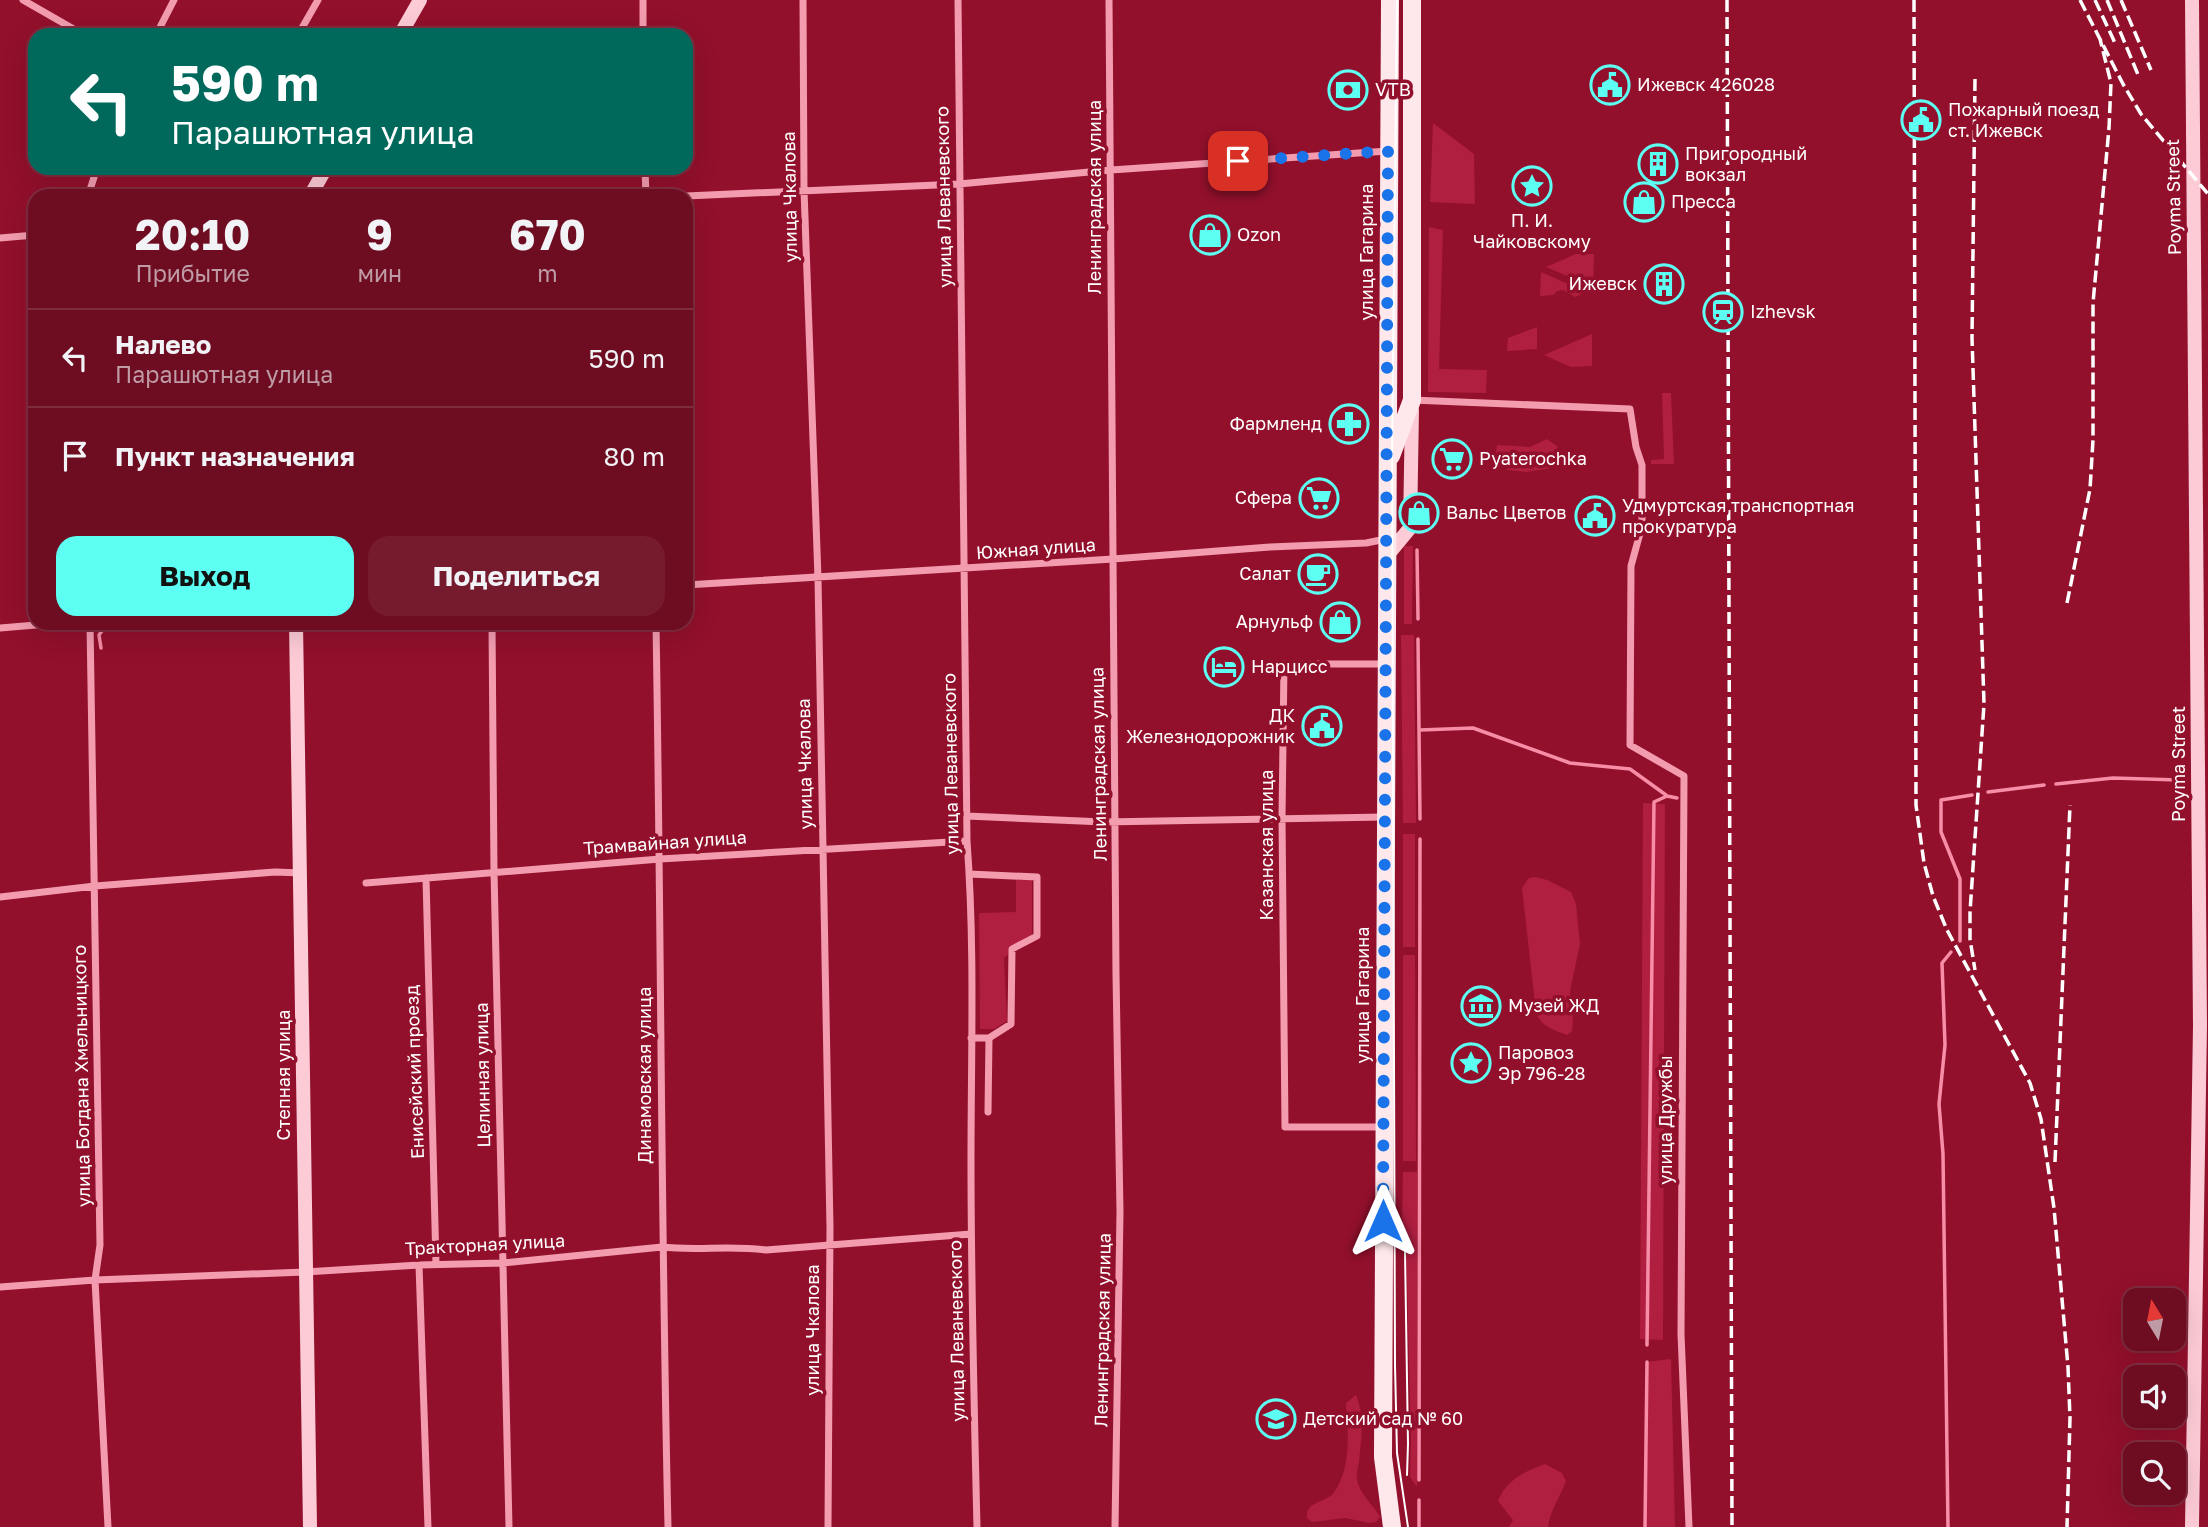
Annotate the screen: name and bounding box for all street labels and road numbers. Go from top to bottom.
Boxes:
street label: Ленинградская улица [1083,100,1105,294]
street label: улица Леваневского [930,106,956,288]
street label: улица Чкалова [777,131,801,263]
street label: Poyma Street [2161,139,2185,255]
street label: улица Гагарина [1355,184,1377,320]
street label: Южная улица [975,533,1097,563]
street label: Ленинградская улица [1085,667,1111,861]
street label: улица Леваневского [937,673,963,855]
street label: улица Чкалова [792,698,816,830]
street label: Poyma Street [2167,706,2189,822]
street label: Казанская улица [1255,770,1277,920]
street label: Трамвайная улица [583,825,747,859]
street label: улица Гагарина [1351,927,1373,1063]
street label: улица Богдана Хмельницкого [68,945,94,1207]
street label: Енисейский проезд [400,984,428,1159]
street label: Динамовская улица [633,987,655,1163]
street label: Целинная улица [470,1002,494,1148]
street label: Степная улица [272,1010,294,1140]
street label: улица Дружбы [1654,1055,1676,1185]
street label: Тракторная улица [404,1229,566,1259]
street label: Ленинградская улица [1089,1233,1115,1427]
street label: улица Леваневского [943,1240,969,1422]
street label: улица Чкалова [801,1264,823,1396]

